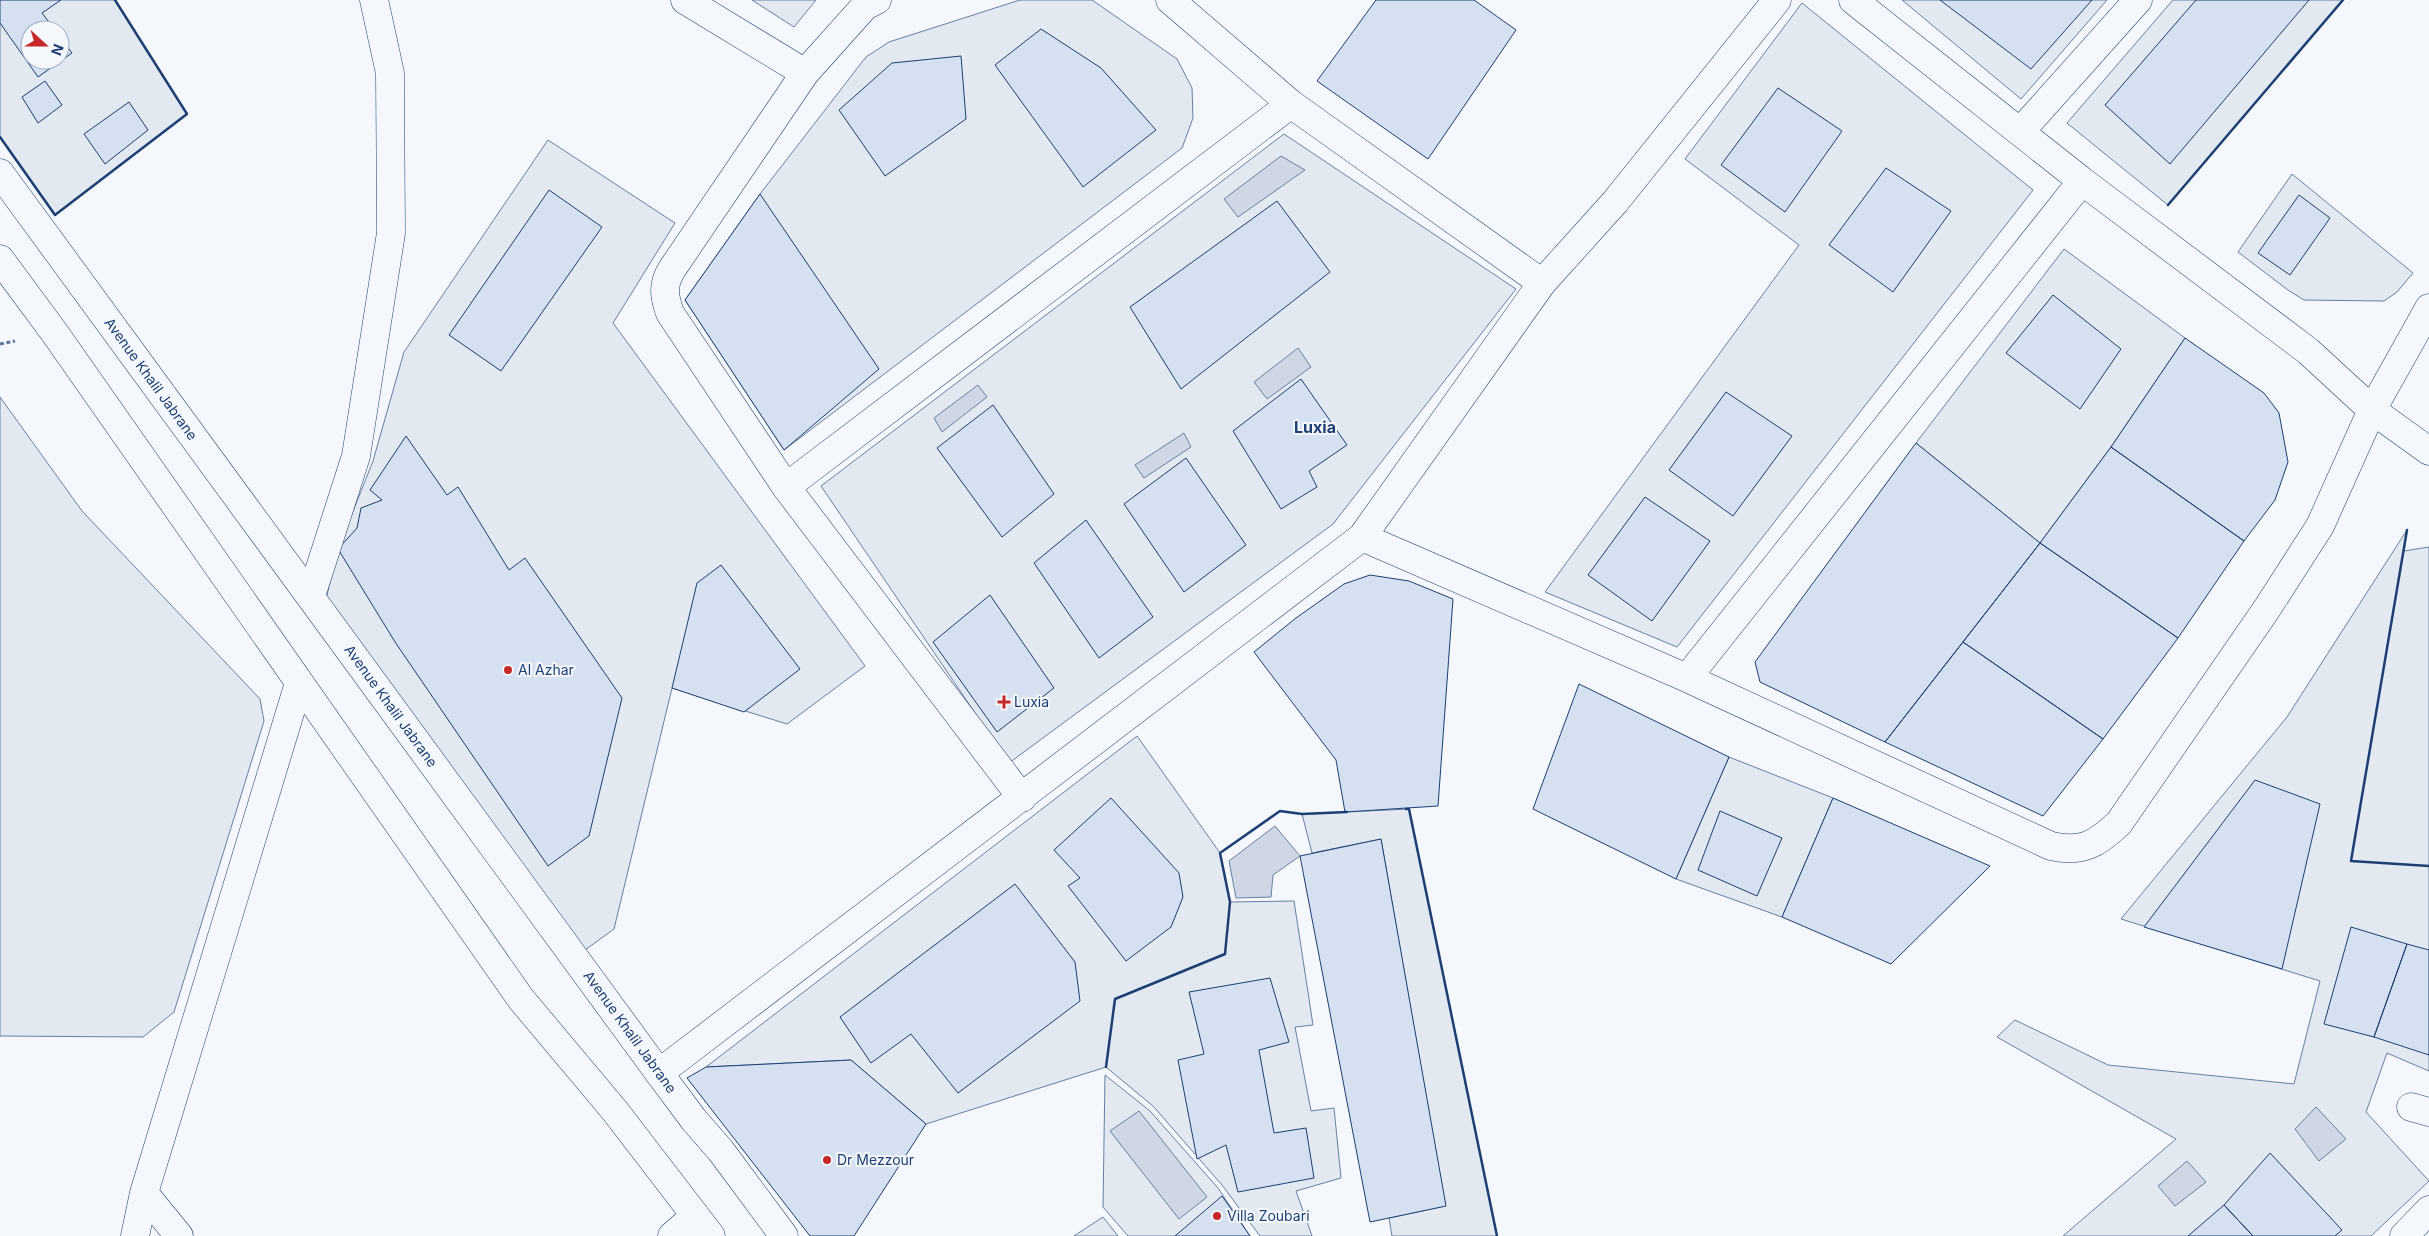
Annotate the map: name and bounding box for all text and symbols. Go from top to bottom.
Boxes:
north arrow [20,20,70,70]
text: N [48,42,67,58]
street label: Avenue Khalil Jabrane [101,314,201,443]
district label: Luxia [1294,417,1336,437]
street label: Avenue Khalil Jabrane [341,641,441,770]
place label: Al Azhar [518,661,574,678]
marker: Al Azhar [502,664,514,676]
place label: Luxia [1014,693,1049,710]
marker: Luxia [998,696,1010,708]
street label: Avenue Khalil Jabrane [580,967,680,1096]
place label: Dr Mezzour [837,1151,914,1168]
marker: Dr Mezzour [821,1154,833,1166]
place label: Villa Zoubari [1227,1207,1310,1224]
marker: Villa Zoubari [1211,1210,1223,1222]

